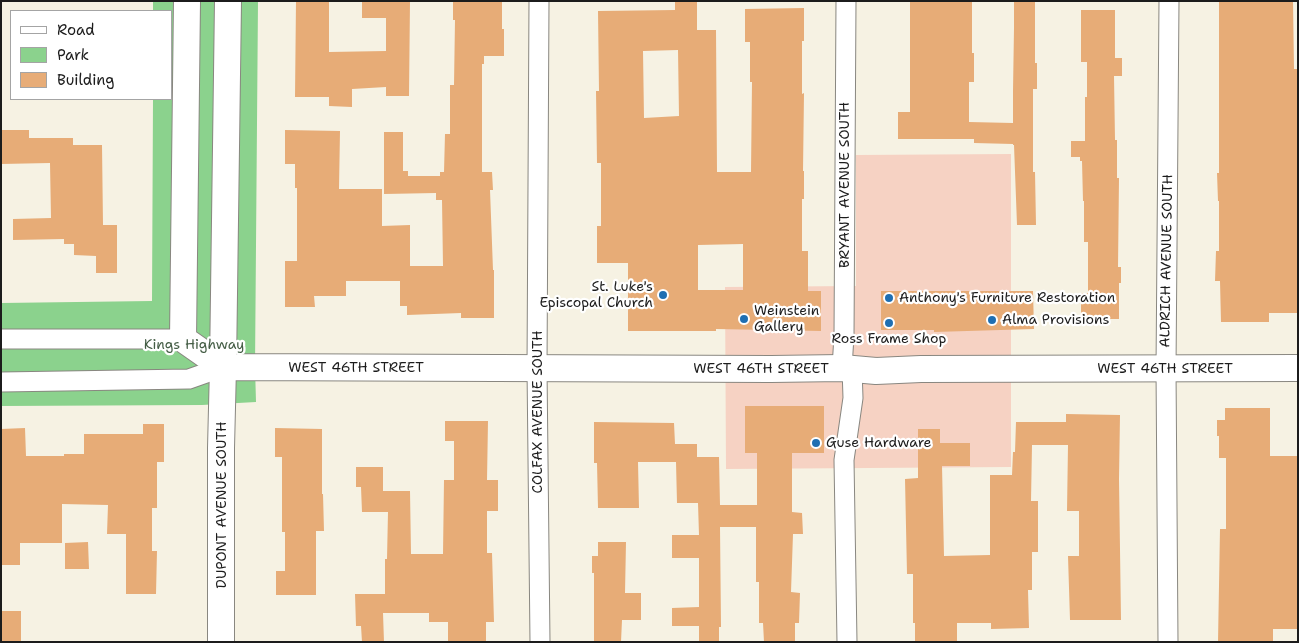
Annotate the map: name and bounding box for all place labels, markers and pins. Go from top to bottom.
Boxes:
place label: St. Luke's Episcopal Church [539,279,653,312]
marker: St. Luke's Episcopal Church [657,289,669,301]
place label: Anthony's Furniture Restoration [899,290,1115,306]
marker: Anthony's Furniture Restoration [883,292,895,304]
place label: Weinstein Gallery [754,303,819,336]
place label: Alma Provisions [1002,312,1109,328]
marker: Weinstein Gallery [738,313,750,325]
marker: Alma Provisions [986,314,998,326]
marker: Ross Frame Shop [883,317,895,329]
place label: Ross Frame Shop [832,331,946,347]
place label: Guse Hardware [826,435,931,451]
marker: Guse Hardware [810,437,822,449]

